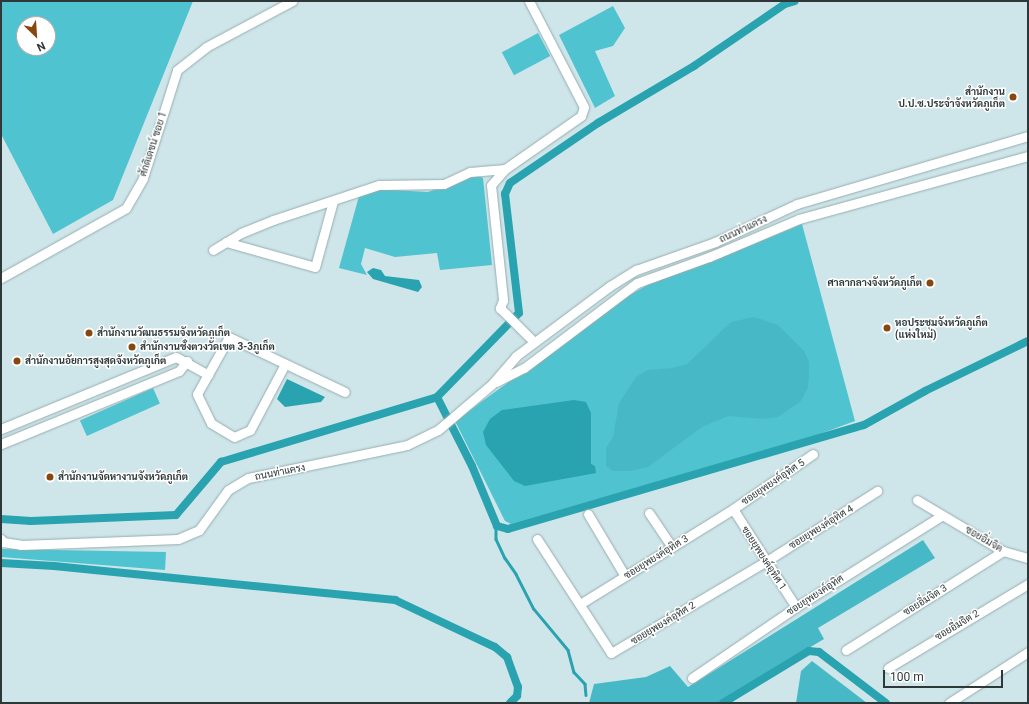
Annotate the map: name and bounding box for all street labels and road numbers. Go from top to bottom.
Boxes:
street label: ศักดิเดชน์ ซอย 1 [137,110,169,178]
street label: ถนนท่าแครง [717,213,769,245]
street label: ซอยยุพยงค์อุทิศ 5 [739,456,807,508]
street label: ถนนท่าแครง [254,461,306,483]
street label: ซอยยุพยงค์อุทิศ 4 [787,502,855,552]
street label: ซอยอิ่มจิต [963,523,1005,555]
street label: ซอยยุพยงค์อุทิศ 1 [739,524,789,592]
street label: ซอยยุพยงค์อุทิศ 3 [622,532,690,582]
street label: ซอยยุพยงค์อุทิศ [784,572,846,618]
street label: ซอยอิ่มจิต 3 [901,582,949,618]
street label: ซอยยุพยงค์อุทิศ 2 [628,599,698,647]
street label: ซอยอิ่มจิต 2 [933,607,981,643]

